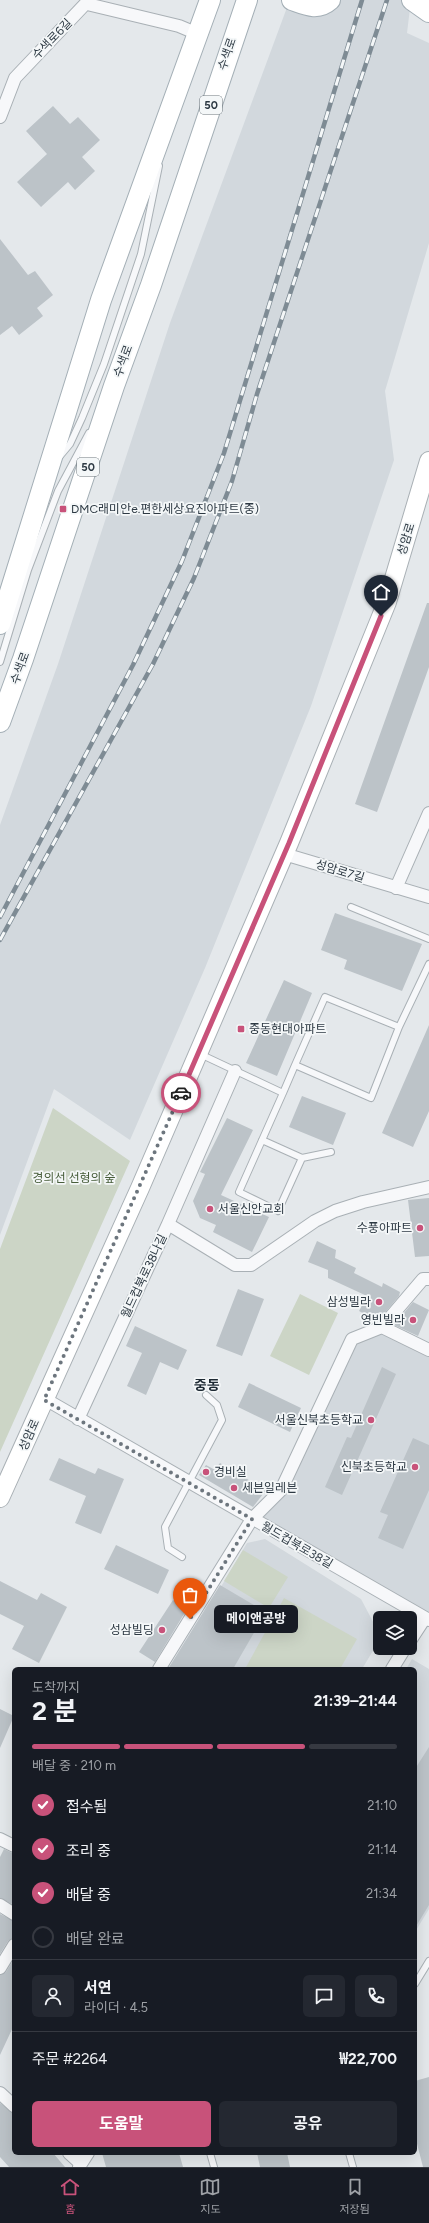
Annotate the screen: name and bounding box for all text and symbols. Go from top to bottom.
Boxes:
street label: 수색로6길 [29,16,75,62]
street label: 수색로 [215,36,239,72]
road number: 50 [200,96,222,114]
street label: 수색로 [111,343,135,379]
road number: 50 [77,458,99,476]
place label: DMC래미안e.편한세상요진아파트(중) [71,502,259,516]
marker: DMC래미안e.편한세상요진아파트(중) [58,504,68,514]
street label: 성암로 [394,521,418,557]
pin [364,575,398,616]
icon: home [370,581,392,603]
street label: 수색로 [8,650,32,686]
street label: 성암로7길 [314,857,366,885]
place label: 중동현대아파트 [249,1022,326,1036]
marker: 중동현대아파트 [236,1024,246,1034]
courier [161,1073,201,1113]
icon: car [170,1082,192,1104]
park label: 경의선 선형의 숲 [32,1171,116,1185]
place label: 서울신안교회 [218,1202,284,1216]
marker: 서울신안교회 [205,1204,215,1214]
place label: 수풍아파트 [357,1221,412,1235]
marker: 수풍아파트 [415,1223,425,1233]
street label: 월드컵북로38나길 [118,1232,170,1320]
place label: 삼성빌라 [327,1295,371,1309]
marker: 삼성빌라 [374,1297,384,1307]
place label: 영빈빌라 [361,1313,405,1327]
marker: 영빈빌라 [408,1315,418,1325]
district label: 중동 [194,1377,220,1394]
place label: 서울신북초등학교 [275,1413,363,1427]
marker: 서울신북초등학교 [366,1415,376,1425]
street label: 성암로 [16,1417,42,1453]
place label: 신북초등학교 [341,1460,407,1474]
marker: 신북초등학교 [410,1462,420,1472]
place label: 경비실 [214,1465,247,1479]
marker: 경비실 [201,1467,211,1477]
place label: 세븐일레븐 [242,1481,297,1495]
marker: 세븐일레븐 [229,1483,239,1493]
street label: 월드컵북로38길 [259,1519,335,1571]
pin [173,1578,207,1619]
icon: bag [179,1584,201,1606]
callout: 메이앤공방 [214,1605,298,1633]
text: 메이앤공방 [226,1611,286,1626]
map controls [373,1611,417,1655]
button: layers [373,1611,417,1655]
place label: 성삼빌딩 [110,1623,154,1637]
marker: 성삼빌딩 [157,1625,167,1635]
text: 도착까지 [32,1680,80,1695]
text: 21:39–21:44 [314,1692,397,1710]
text: 2 분 [32,1695,77,1727]
text: 배달 중 · 210 m [32,1758,116,1773]
icon: check [32,1794,54,1816]
text: 접수됨 [66,1798,107,1816]
text: 21:10 [367,1798,397,1813]
icon: check [32,1838,54,1860]
text: 조리 중 [66,1842,111,1860]
text: 21:14 [368,1842,397,1857]
icon: check [32,1882,54,1904]
text: 배달 중 [66,1886,111,1904]
text: 21:34 [366,1886,397,1901]
text: 배달 완료 [66,1930,125,1948]
button: person [32,1975,74,2017]
button: chat [303,1975,345,2017]
button: phone [355,1975,397,2017]
text: 서연 [84,1979,112,1997]
text: 라이더 · 4.5 [84,2000,148,2015]
text: 주문 #2264 [32,2050,107,2068]
text: ₩22,700 [339,2050,397,2068]
button: 도움말 [32,2101,211,2147]
button: 공유 [219,2101,397,2147]
tab: 홈 [59,2176,81,2216]
tab: 지도 [199,2176,221,2216]
tab: 저장됨 [340,2176,370,2216]

